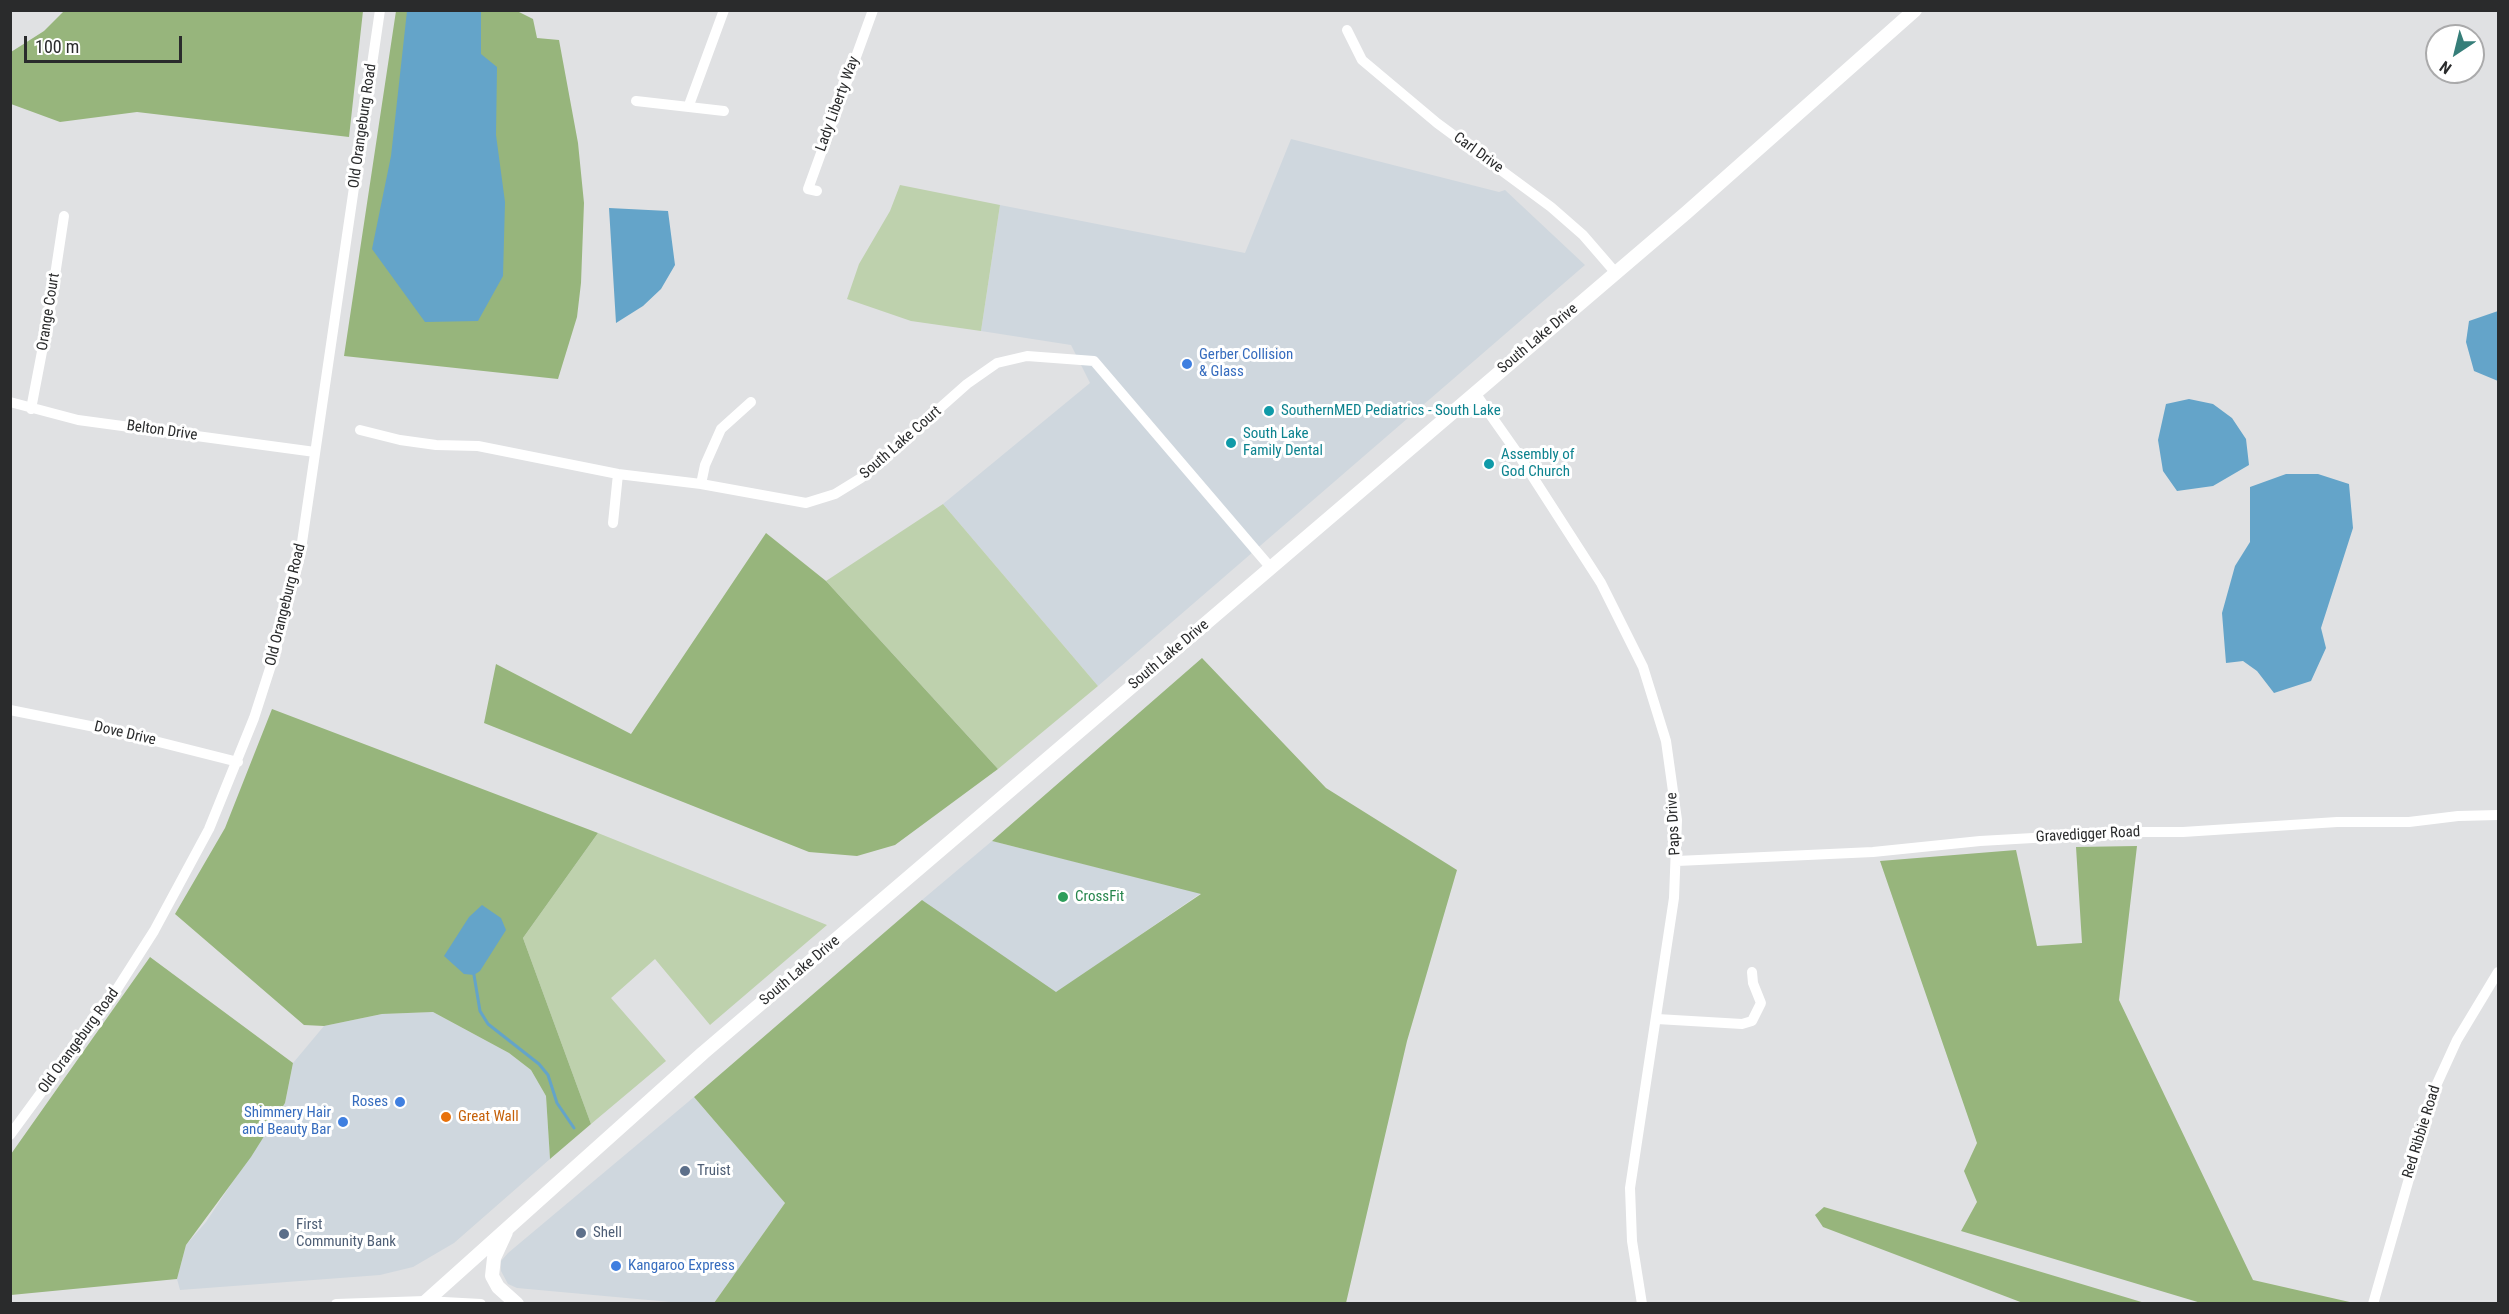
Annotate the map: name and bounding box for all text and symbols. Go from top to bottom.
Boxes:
scale bar [27,24,184,62]
north arrow [2425,24,2485,84]
text: 100 m [35,36,79,57]
street label: Lady Liberty Way [812,54,864,154]
text: N [2436,57,2455,78]
street label: Old Orangeburg Road [345,63,381,189]
street label: Carl Drive [1450,129,1506,177]
street label: Orange Court [34,272,64,352]
street label: South Lake Drive [1494,300,1582,378]
place label: Gerber Collision & Glass [1199,346,1293,381]
marker: Gerber Collision & Glass [1180,357,1194,371]
place label: SouthernMED Pediatrics - South Lake [1281,402,1501,420]
street label: South Lake Court [857,403,945,483]
marker: SouthernMED Pediatrics - South Lake [1262,404,1276,418]
street label: Belton Drive [126,417,198,445]
place label: South Lake Family Dental [1243,425,1323,460]
marker: South Lake Family Dental [1224,436,1238,450]
place label: Assembly of God Church [1501,446,1574,481]
marker: Assembly of God Church [1482,457,1496,471]
street label: Old Orangeburg Road [262,542,310,668]
street label: South Lake Drive [1125,616,1213,694]
street label: Dove Drive [92,718,158,750]
street label: Paps Drive [1663,792,1685,856]
street label: Gravedigger Road [2035,823,2141,847]
place label: CrossFit [1075,888,1124,906]
marker: CrossFit [1056,890,1070,904]
street label: South Lake Drive [756,932,844,1010]
street label: Old Orangeburg Road [35,985,123,1097]
street label: Red Ribbie Road [2399,1083,2445,1181]
place label: Roses [352,1093,388,1111]
marker: Roses [393,1095,407,1109]
place label: Shimmery Hair and Beauty Bar [242,1104,331,1139]
place label: Great Wall [458,1108,519,1126]
marker: Great Wall [439,1110,453,1124]
marker: Shimmery Hair and Beauty Bar [336,1115,350,1129]
place label: Truist [697,1162,731,1180]
marker: Truist [678,1164,692,1178]
place label: First Community Bank [296,1216,396,1251]
place label: Shell [593,1224,622,1242]
marker: Shell [574,1226,588,1240]
marker: First Community Bank [277,1227,291,1241]
place label: Kangaroo Express [628,1257,735,1275]
marker: Kangaroo Express [609,1259,623,1273]

